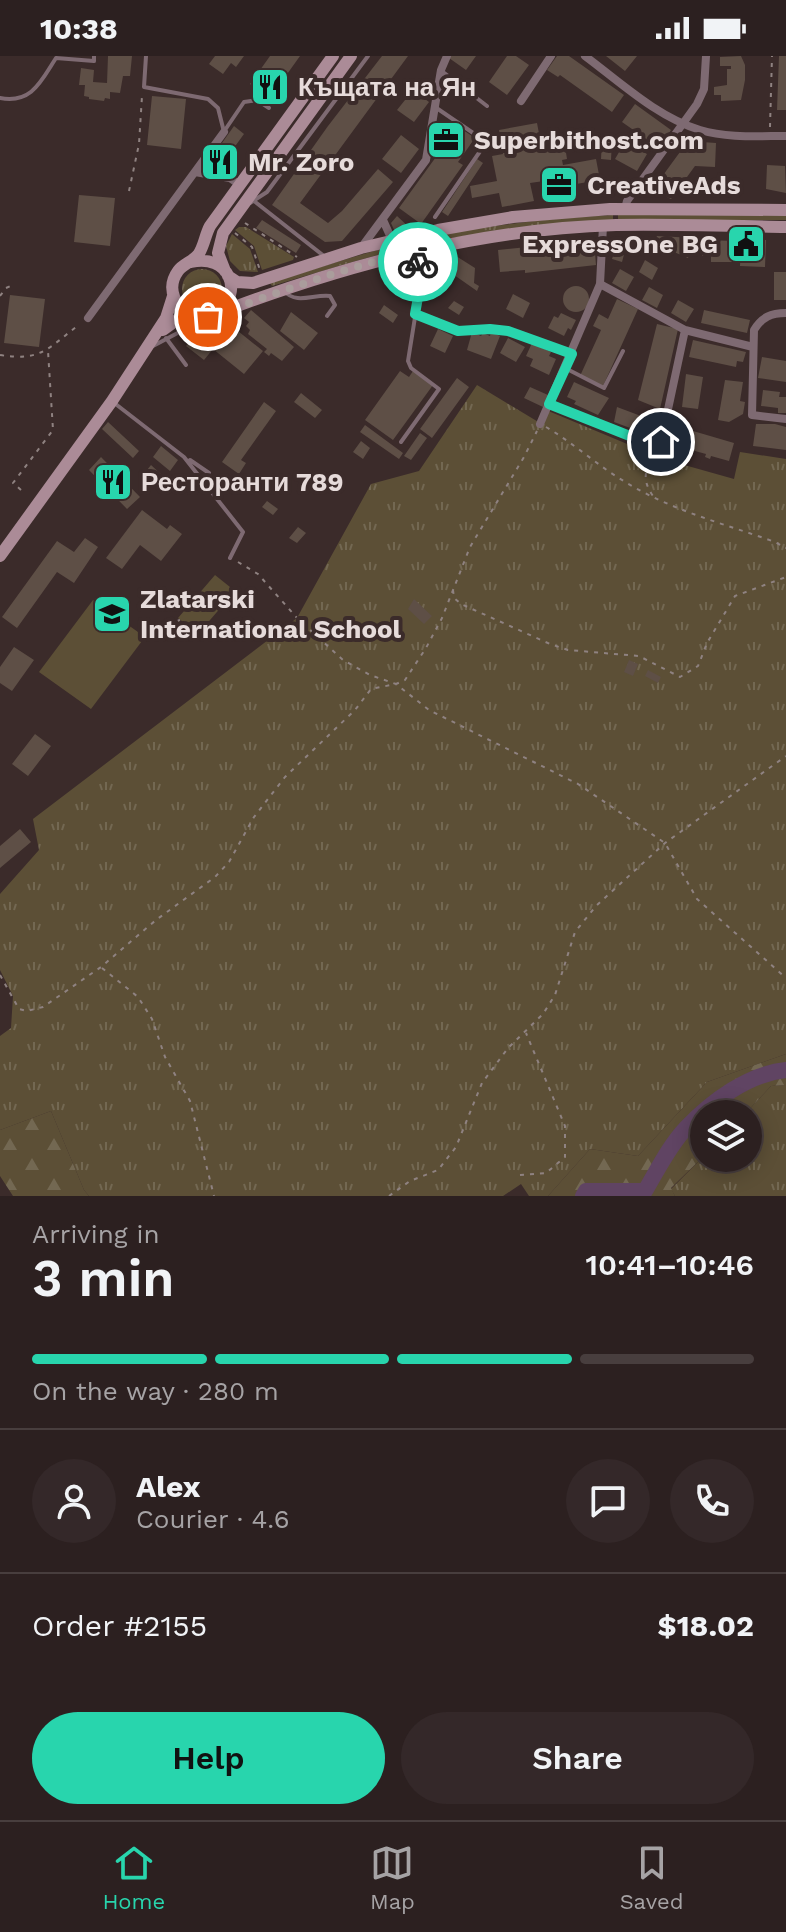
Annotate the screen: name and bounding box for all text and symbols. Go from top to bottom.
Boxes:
text: 10:38 [40,11,118,46]
restaurant icon: Къщата на Ян [249,66,291,108]
place label: Къщата на Ян [298,72,476,102]
office icon: Superbithost.com [425,119,467,161]
place label: Superbithost.com [474,125,704,155]
restaurant icon: Mr. Zoro [199,141,241,183]
place label: Mr. Zoro [248,147,354,177]
office icon: CreativeAds [538,164,580,206]
place label: CreativeAds [587,170,741,200]
courier [378,222,458,302]
public building icon: ExpressOne BG [725,223,767,265]
place label: ExpressOne BG [522,229,718,259]
icon: bike [396,240,440,284]
pin [174,283,242,351]
icon: bag [186,295,230,339]
pin [627,408,695,476]
icon: home [639,420,683,464]
restaurant icon: Ресторанти 789 [92,461,134,503]
place label: Ресторанти 789 [141,467,344,497]
place label: Zlatarski International School [140,584,402,644]
school or university icon: Zlatarski International School [91,593,133,635]
map controls [690,1100,762,1172]
button: layers [690,1100,762,1172]
text: Arriving in [32,1219,160,1249]
text: 10:41–10:46 [585,1247,754,1282]
text: 3 min [32,1248,175,1309]
text: On the way · 280 m [32,1376,279,1406]
button: person [32,1459,116,1543]
button: chat [566,1459,650,1543]
button: phone [670,1459,754,1543]
text: Alex [136,1469,200,1504]
text: Courier · 4.6 [136,1504,290,1534]
text: Order #2155 [32,1608,207,1643]
text: $18.02 [657,1608,754,1643]
button: Help [32,1712,385,1804]
button: Share [401,1712,754,1804]
tab: Home [102,1841,165,1914]
tab: Map [370,1841,415,1914]
tab: Saved [620,1841,684,1914]

